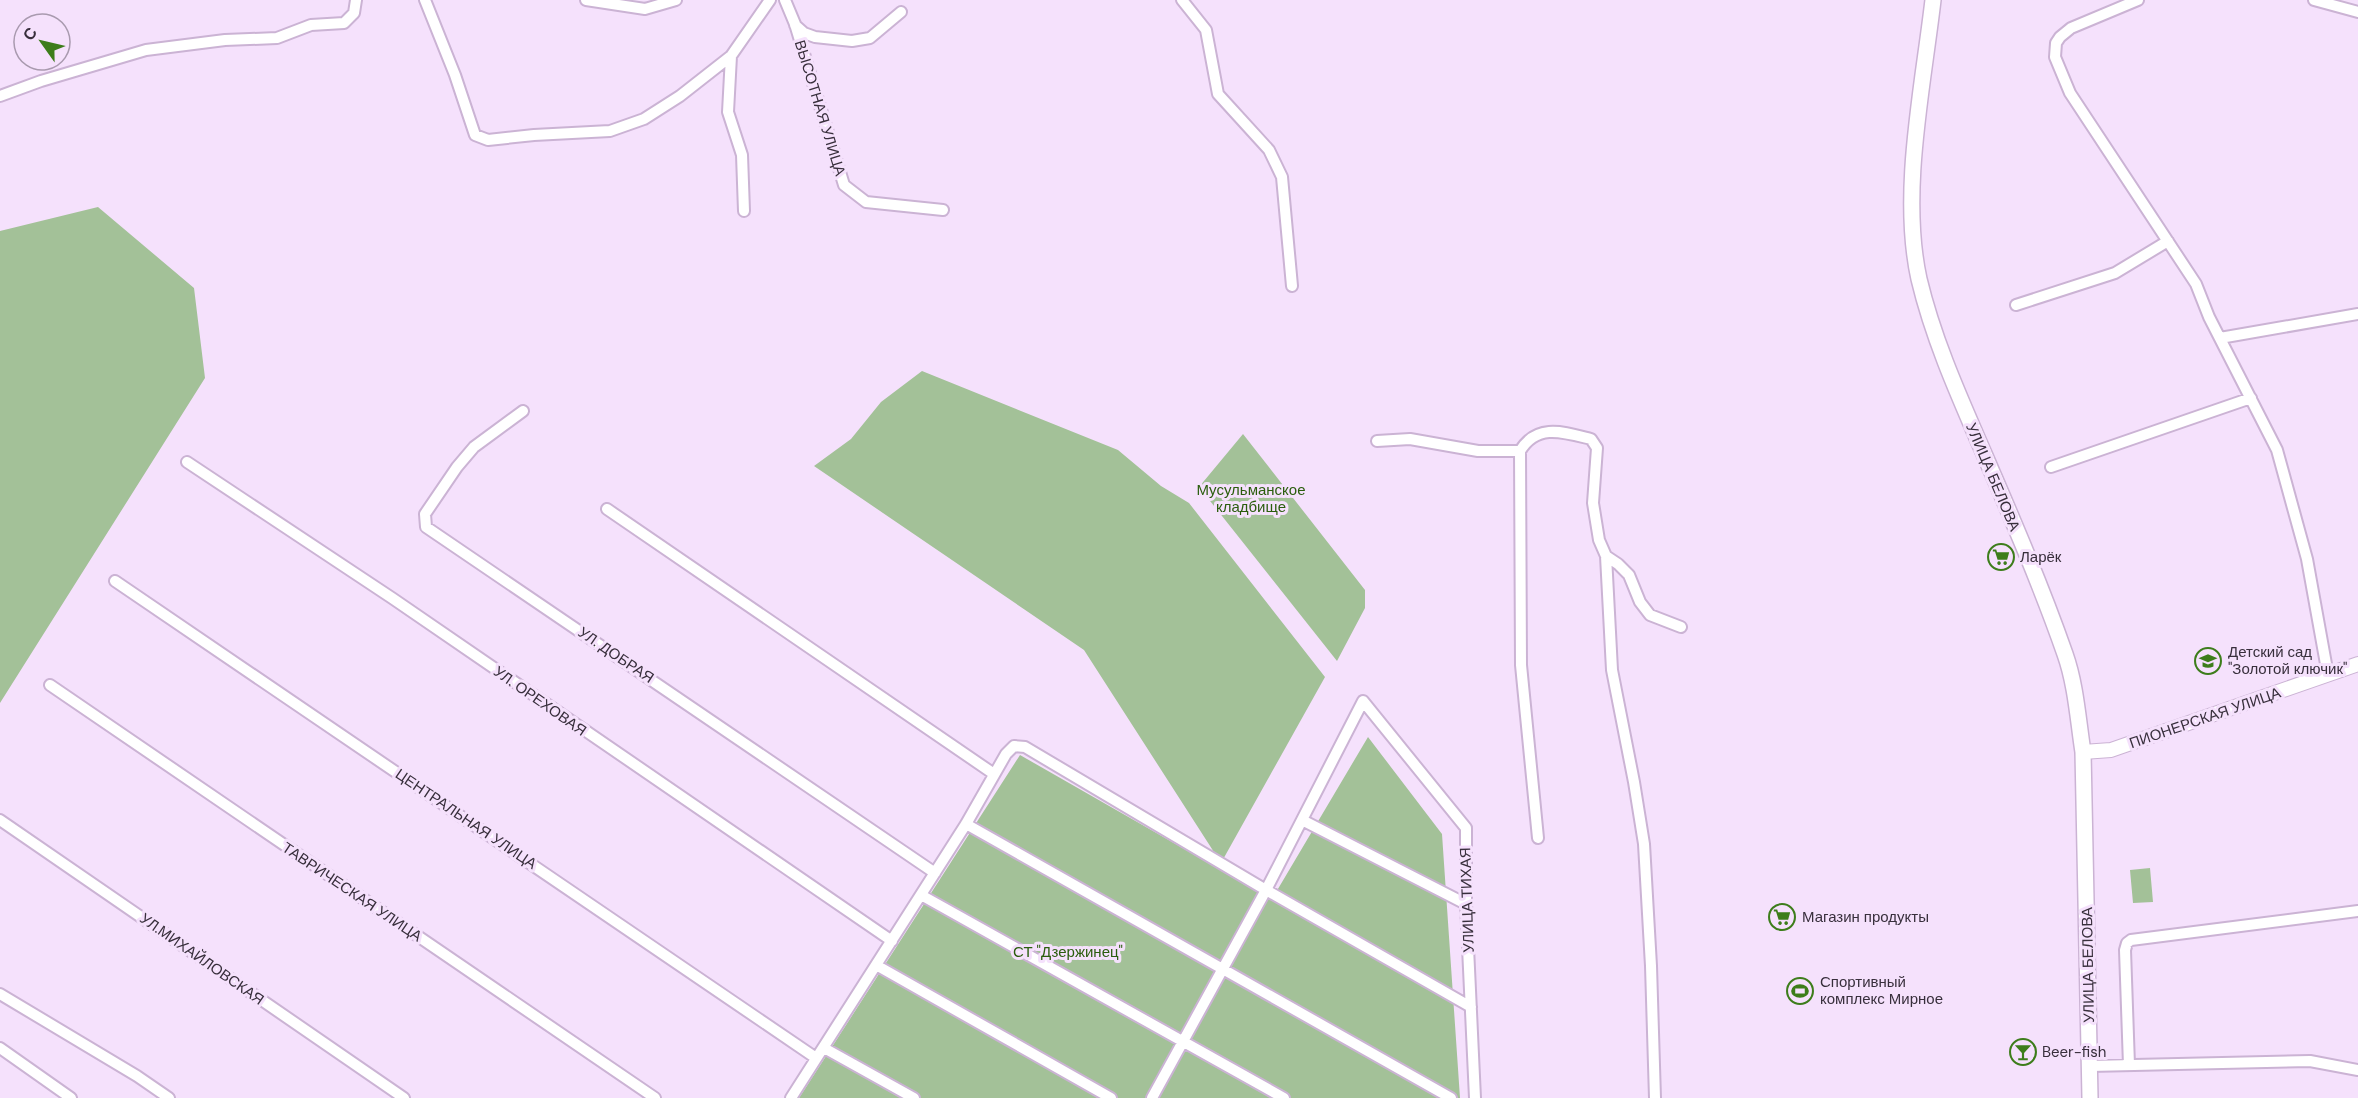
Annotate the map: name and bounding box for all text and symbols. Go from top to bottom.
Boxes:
north arrow [12,12,72,72]
text: С [18,23,42,45]
street label: ВЫСОТНАЯ УЛИЦА [790,38,850,178]
street label: УЛИЦА БЕЛОВА [1961,420,2025,534]
park label: Мусульманское кладбище [1196,480,1306,517]
supermarket icon: Ларёк [1986,542,2016,572]
place label: Ларёк [2020,547,2062,567]
street label: УЛ. ДОБРАЯ [574,622,658,688]
place label: Детский сад "Золотой ключик" [2228,642,2347,679]
school or university icon: Детский сад "Золотой ключик" [2193,646,2223,676]
street label: УЛ. ОРЕХОВАЯ [490,662,590,740]
street label: ПИОНЕРСКАЯ УЛИЦА [2127,683,2283,753]
street label: ЦЕНТРАЛЬНАЯ УЛИЦА [391,764,541,874]
street label: ТАВРИЧЕСКАЯ УЛИЦА [278,838,426,946]
street label: УЛИЦА ТИХАЯ [1455,847,1479,953]
supermarket icon: Магазин продукты [1767,902,1797,932]
place label: Магазин продукты [1802,907,1929,927]
street label: УЛИЦА БЕЛОВА [2077,907,2099,1023]
street label: УЛ.МИХАЙЛОВСКАЯ [136,909,268,1009]
park label: СТ "Дзержинец" [1013,942,1123,962]
place label: Спортивный комплекс Мирное [1820,972,1943,1009]
sports icon: Спортивный комплекс Мирное [1785,976,1815,1006]
bar icon: Beer-fish [2008,1037,2038,1067]
place label: Beer-fish [2042,1042,2106,1062]

